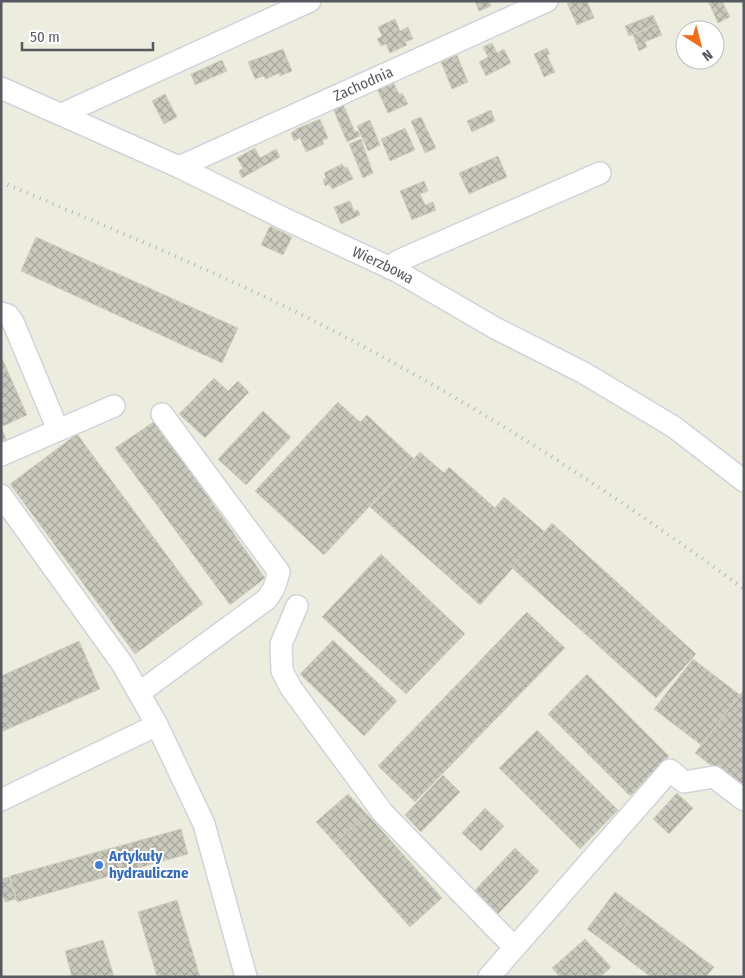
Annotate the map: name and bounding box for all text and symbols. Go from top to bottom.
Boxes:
scale bar [22,20,154,52]
north arrow [675,20,725,70]
text: 50 m [30,28,60,46]
text: N [699,46,716,64]
street label: Zachodnia [330,63,396,105]
street label: Wierzbowa [349,242,417,288]
place label: Artykuły hydrauliczne [108,847,189,882]
marker: Artykuły hydrauliczne [93,859,105,871]

